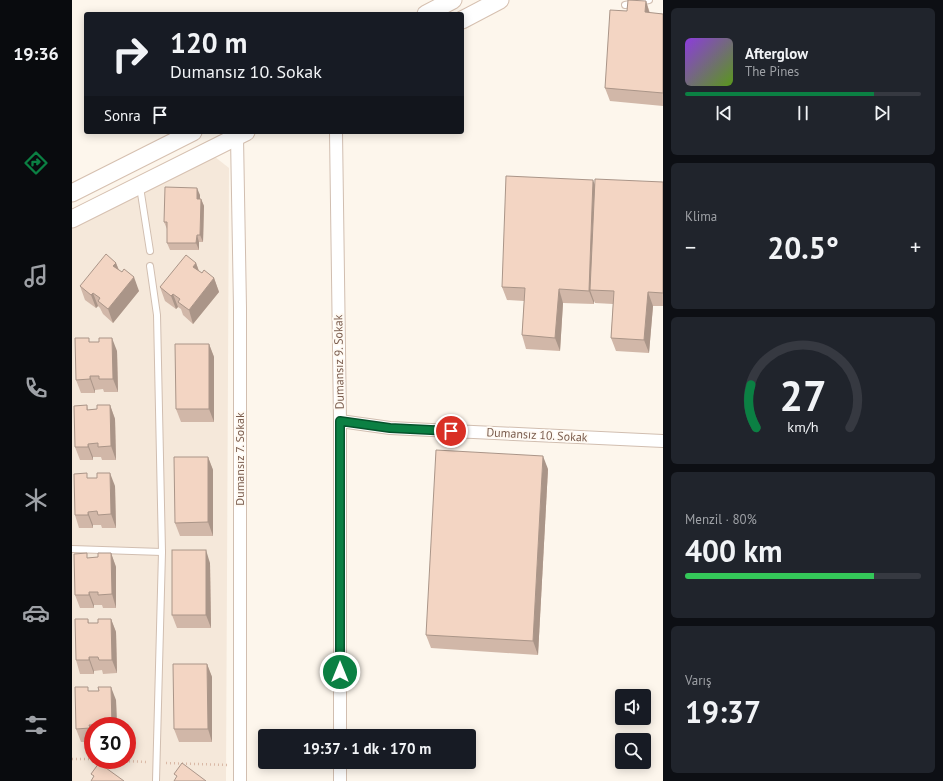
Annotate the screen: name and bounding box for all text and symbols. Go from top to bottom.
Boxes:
text: 120 m [170,24,247,61]
icon: right [104,28,156,80]
text: 19:36 [13,42,59,65]
text: Afterglow [745,44,808,63]
text: Dumansız 10. Sokak [170,60,322,83]
text: The Pines [745,63,799,80]
icon: previous [713,102,735,124]
icon: pause [792,102,814,124]
icon: next [871,102,893,124]
icon: arrive [149,104,171,126]
text: Sonra [104,106,141,125]
icon: directions [22,149,50,177]
text: Klima [685,208,717,225]
text: 20.5° [767,228,839,267]
text: − [685,233,696,261]
text: + [910,233,921,261]
icon: music [22,262,50,290]
street label: Dumansız 9. Sokak [330,314,347,409]
text: 27 [779,369,827,422]
icon: phone [22,374,50,402]
street label: Dumansız 7. Sokak [232,412,247,506]
pin [434,414,468,448]
text: km/h [787,417,819,436]
icon: arrive [440,420,462,442]
street label: Dumansız 10. Sokak [486,424,588,445]
icon: climate [22,486,50,514]
text: Menzil · 80% [685,511,757,528]
text: 400 km [685,531,783,570]
icon: car [22,599,50,627]
position arrow [319,651,361,693]
text: Varış [685,672,712,689]
map controls [615,689,651,769]
button: sound [615,689,651,725]
text: 19:37 [685,692,761,731]
icon: filters [22,711,50,739]
speed limit sign: 30 [84,717,136,769]
button: search [615,733,651,769]
text: 19:37 · 1 dk · 170 m [303,739,431,758]

